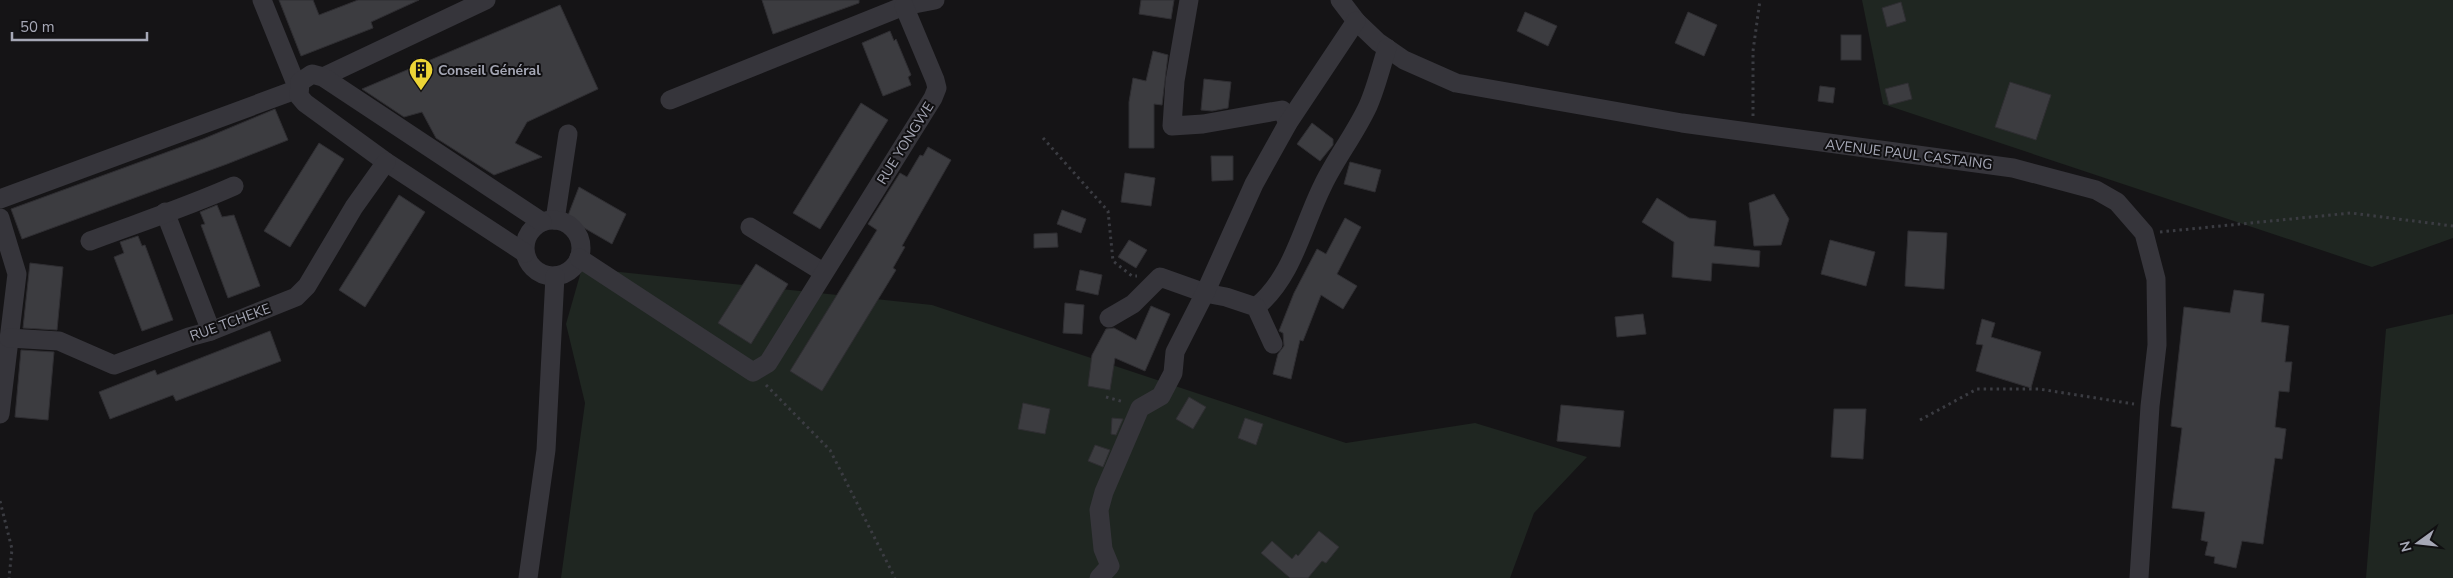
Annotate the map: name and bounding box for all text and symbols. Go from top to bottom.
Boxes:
scale bar [12,10,148,42]
text: 50 m [20,17,55,37]
building icon: Conseil Général [408,57,434,91]
place label: Conseil Général [438,61,541,80]
street label: RUE YONGWE [873,98,938,188]
street label: AVENUE PAUL CASTAING [1824,135,1994,174]
street label: RUE TCHEKE [187,299,273,346]
north arrow [2393,518,2443,568]
text: N [2395,539,2416,554]

